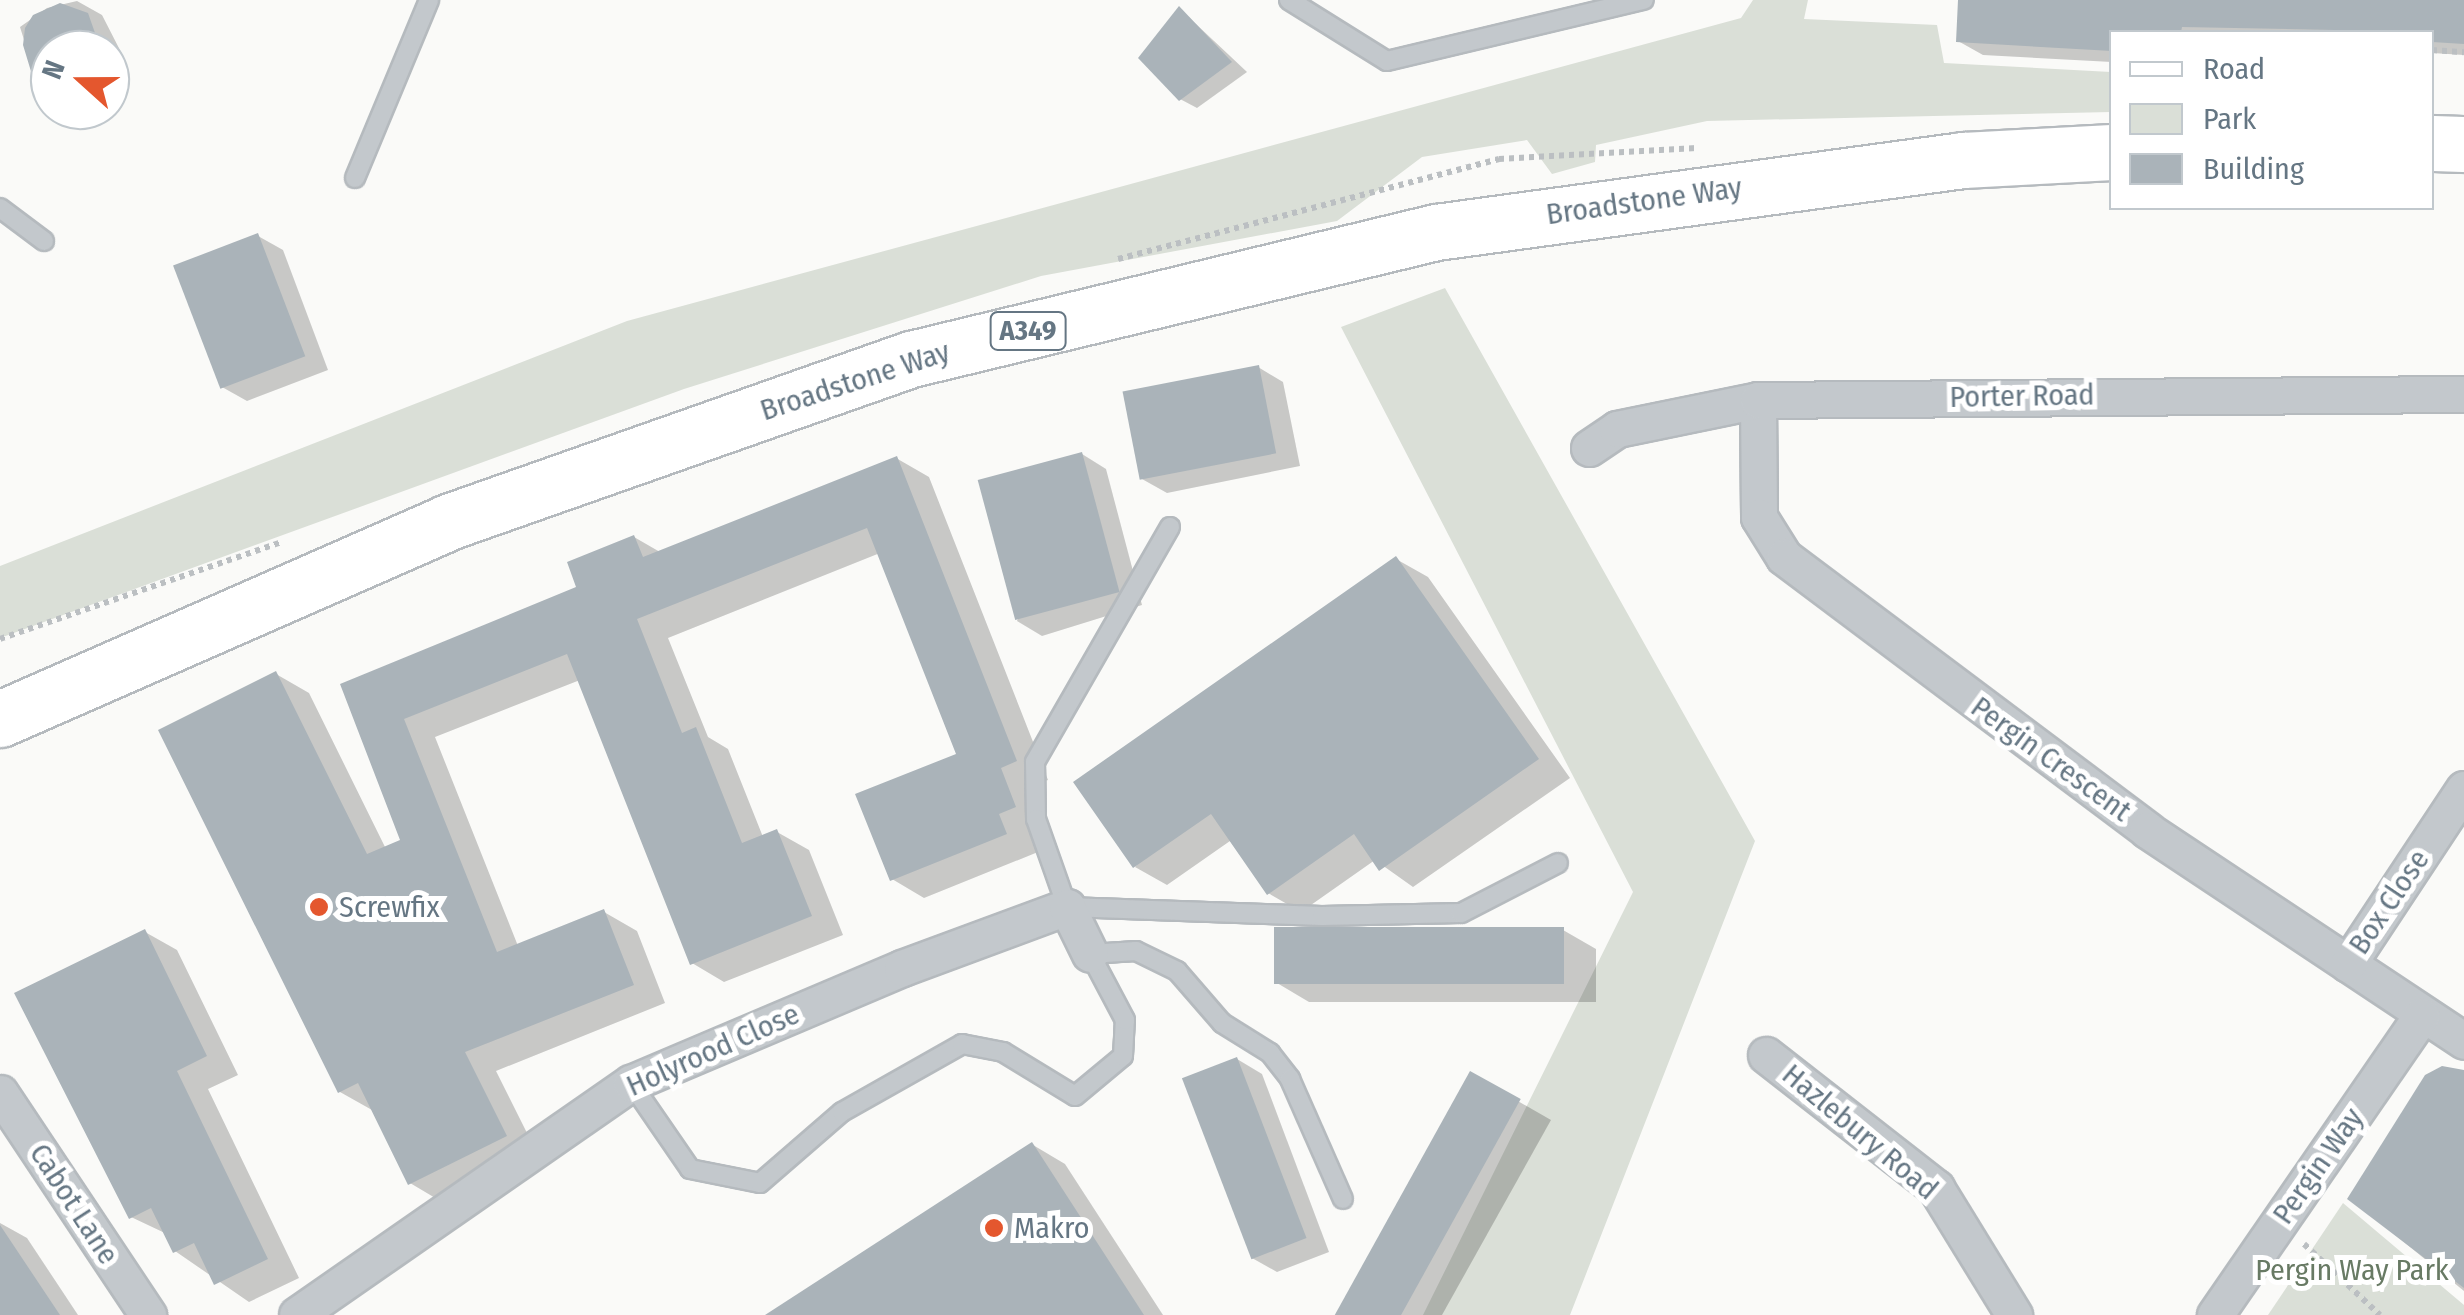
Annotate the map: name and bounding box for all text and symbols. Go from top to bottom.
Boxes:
north arrow [30,30,130,130]
legend [2109,30,2434,210]
text: Road [2203,51,2265,87]
text: N [35,56,72,84]
text: Park [2203,101,2256,137]
text: Building [2203,151,2304,187]
street label: Broadstone Way [1544,169,1744,233]
road number: A349 [988,308,1068,354]
street label: Broadstone Way [756,333,954,429]
street label: Porter Road [1949,377,2095,415]
street label: Pergin Crescent [1964,689,2138,829]
street label: Box Close [2341,843,2437,961]
place label: Screwfix [339,889,440,925]
marker: Screwfix [308,896,330,918]
street label: Holyrood Close [621,996,805,1104]
street label: Hazlebury Road [1775,1056,1945,1208]
street label: Pergin Way [2265,1101,2371,1231]
street label: Cabot Lane [22,1137,126,1271]
place label: Makro [1014,1210,1089,1246]
marker: Makro [983,1217,1005,1239]
park label: Pergin Way Park [2255,1252,2449,1288]

